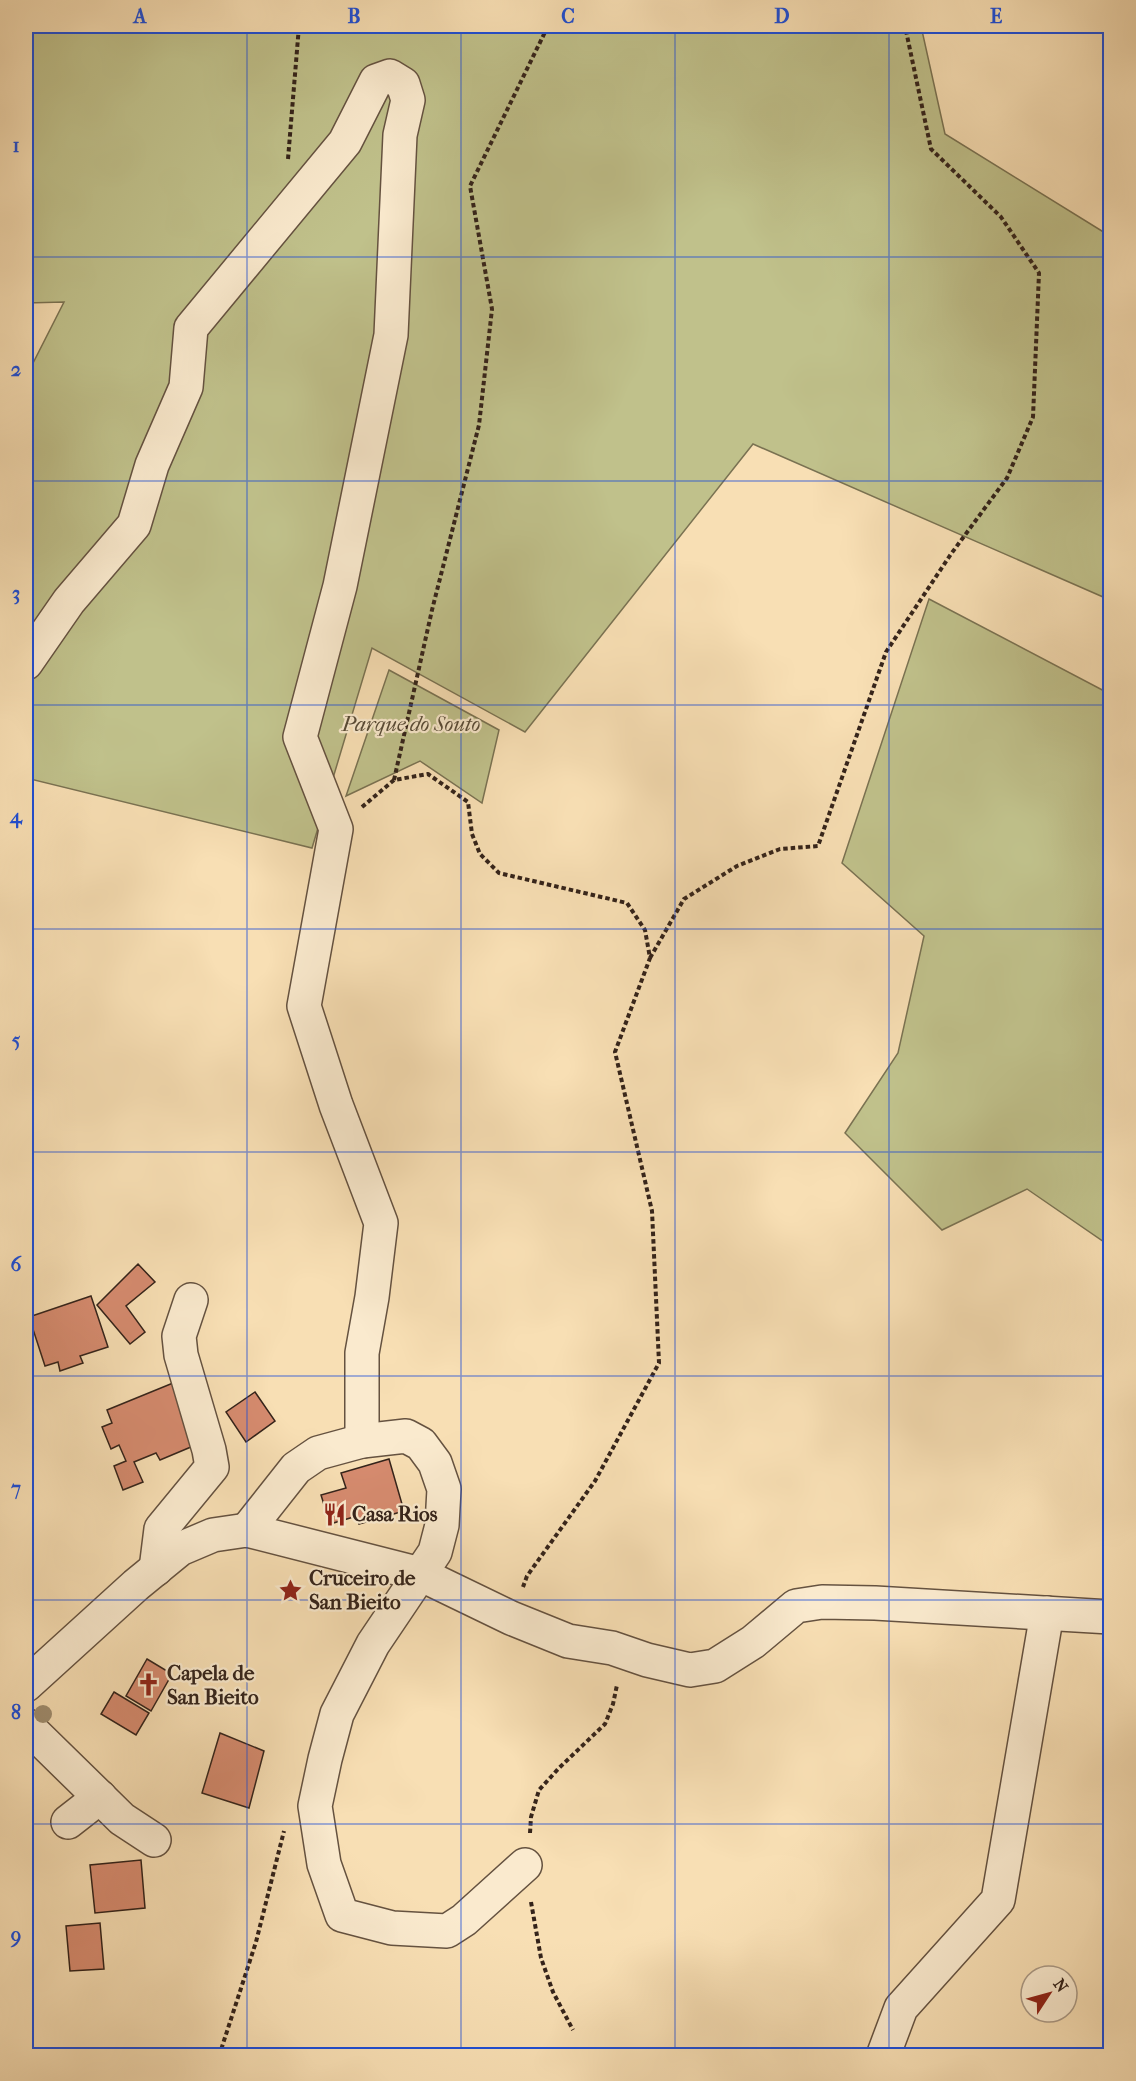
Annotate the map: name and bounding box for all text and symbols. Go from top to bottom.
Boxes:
text: A [132,5,148,28]
text: B [347,5,361,28]
text: C [561,5,575,28]
text: D [774,5,790,28]
text: E [990,5,1002,28]
text: 1 [12,134,20,157]
text: 2 [11,358,21,381]
text: 3 [12,582,20,605]
park label: Parque do Souto [341,712,480,736]
text: 4 [9,805,23,829]
text: 5 [12,1029,21,1052]
text: 6 [11,1253,23,1276]
text: 7 [10,1477,21,1500]
restaurant icon: Casa Rios [321,1501,347,1527]
place label: Casa Rios [352,1502,438,1526]
place label: Cruceiro de San Bieito [309,1566,416,1614]
place icon: Cruceiro de San Bieito [278,1577,304,1603]
place label: Capela de San Bieito [167,1661,259,1709]
church icon: Capela de San Bieito [136,1672,162,1698]
text: 8 [11,1701,21,1724]
text: 9 [10,1925,21,1948]
north arrow [1019,1964,1079,2024]
text: N [1049,1975,1072,1997]

